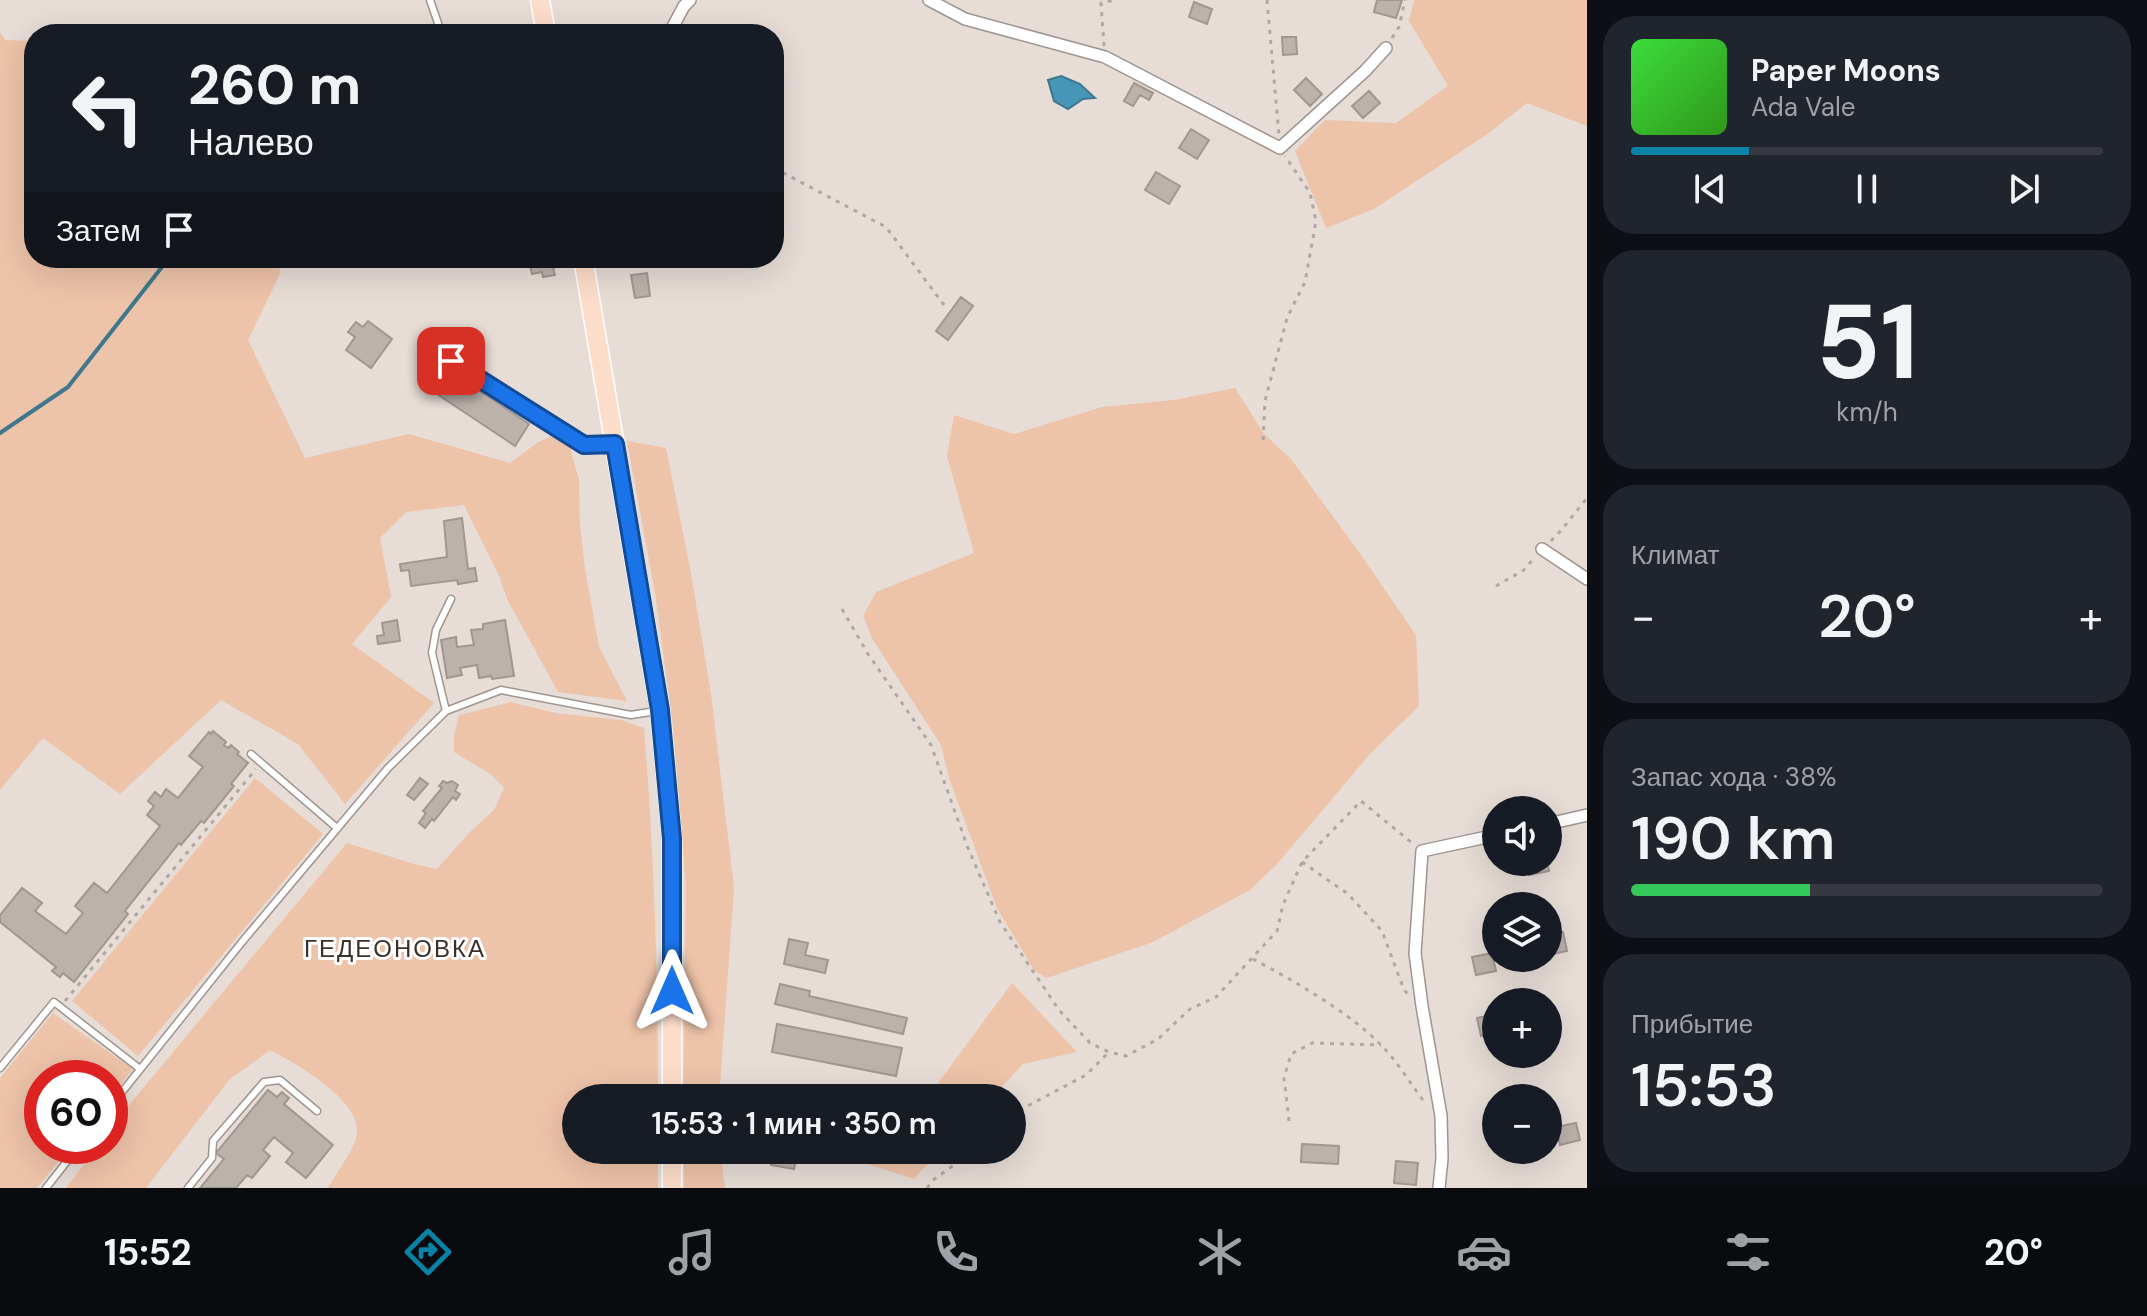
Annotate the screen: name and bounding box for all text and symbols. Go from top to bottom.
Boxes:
text: 260 m [188,48,361,121]
text: Paper Moons [1751,51,1941,90]
icon: left [56,56,160,160]
text: Ada Vale [1751,90,1856,124]
text: Налево [188,119,314,166]
icon: previous [1688,167,1732,211]
icon: pause [1845,167,1889,211]
icon: next [2002,167,2046,211]
icon: arrive [157,208,201,252]
text: Затем [56,211,141,250]
text: 51 [1816,275,1918,410]
pin [417,327,485,395]
icon: arrive [429,339,473,383]
text: km/h [1836,395,1898,429]
text: Климат [1631,538,1720,572]
text: 20° [1818,577,1916,656]
text: − [1631,588,1655,646]
text: + [2079,588,2103,646]
text: Запас хода · 38% [1631,760,1836,794]
map controls [1482,796,1562,1164]
button: sound [1482,796,1562,876]
text: 190 km [1631,799,1835,878]
button: layers [1482,892,1562,972]
district label: ГЕДЕОНОВКА [304,933,486,964]
position arrow [630,949,714,1033]
button: + [1482,988,1562,1068]
text: Прибытие [1631,1007,1753,1041]
text: 15:53 [1631,1046,1776,1125]
speed limit sign: 60 [24,1060,128,1164]
button: − [1482,1084,1562,1164]
text: 15:53 · 1 мин · 350 m [651,1104,937,1143]
icon: directions [400,1224,456,1280]
icon: music [664,1224,720,1280]
icon: phone [928,1224,984,1280]
icon: climate [1192,1224,1248,1280]
icon: car [1456,1224,1512,1280]
icon: filters [1720,1224,1776,1280]
text: 15:52 [104,1229,192,1276]
text: 20° [1984,1229,2043,1276]

